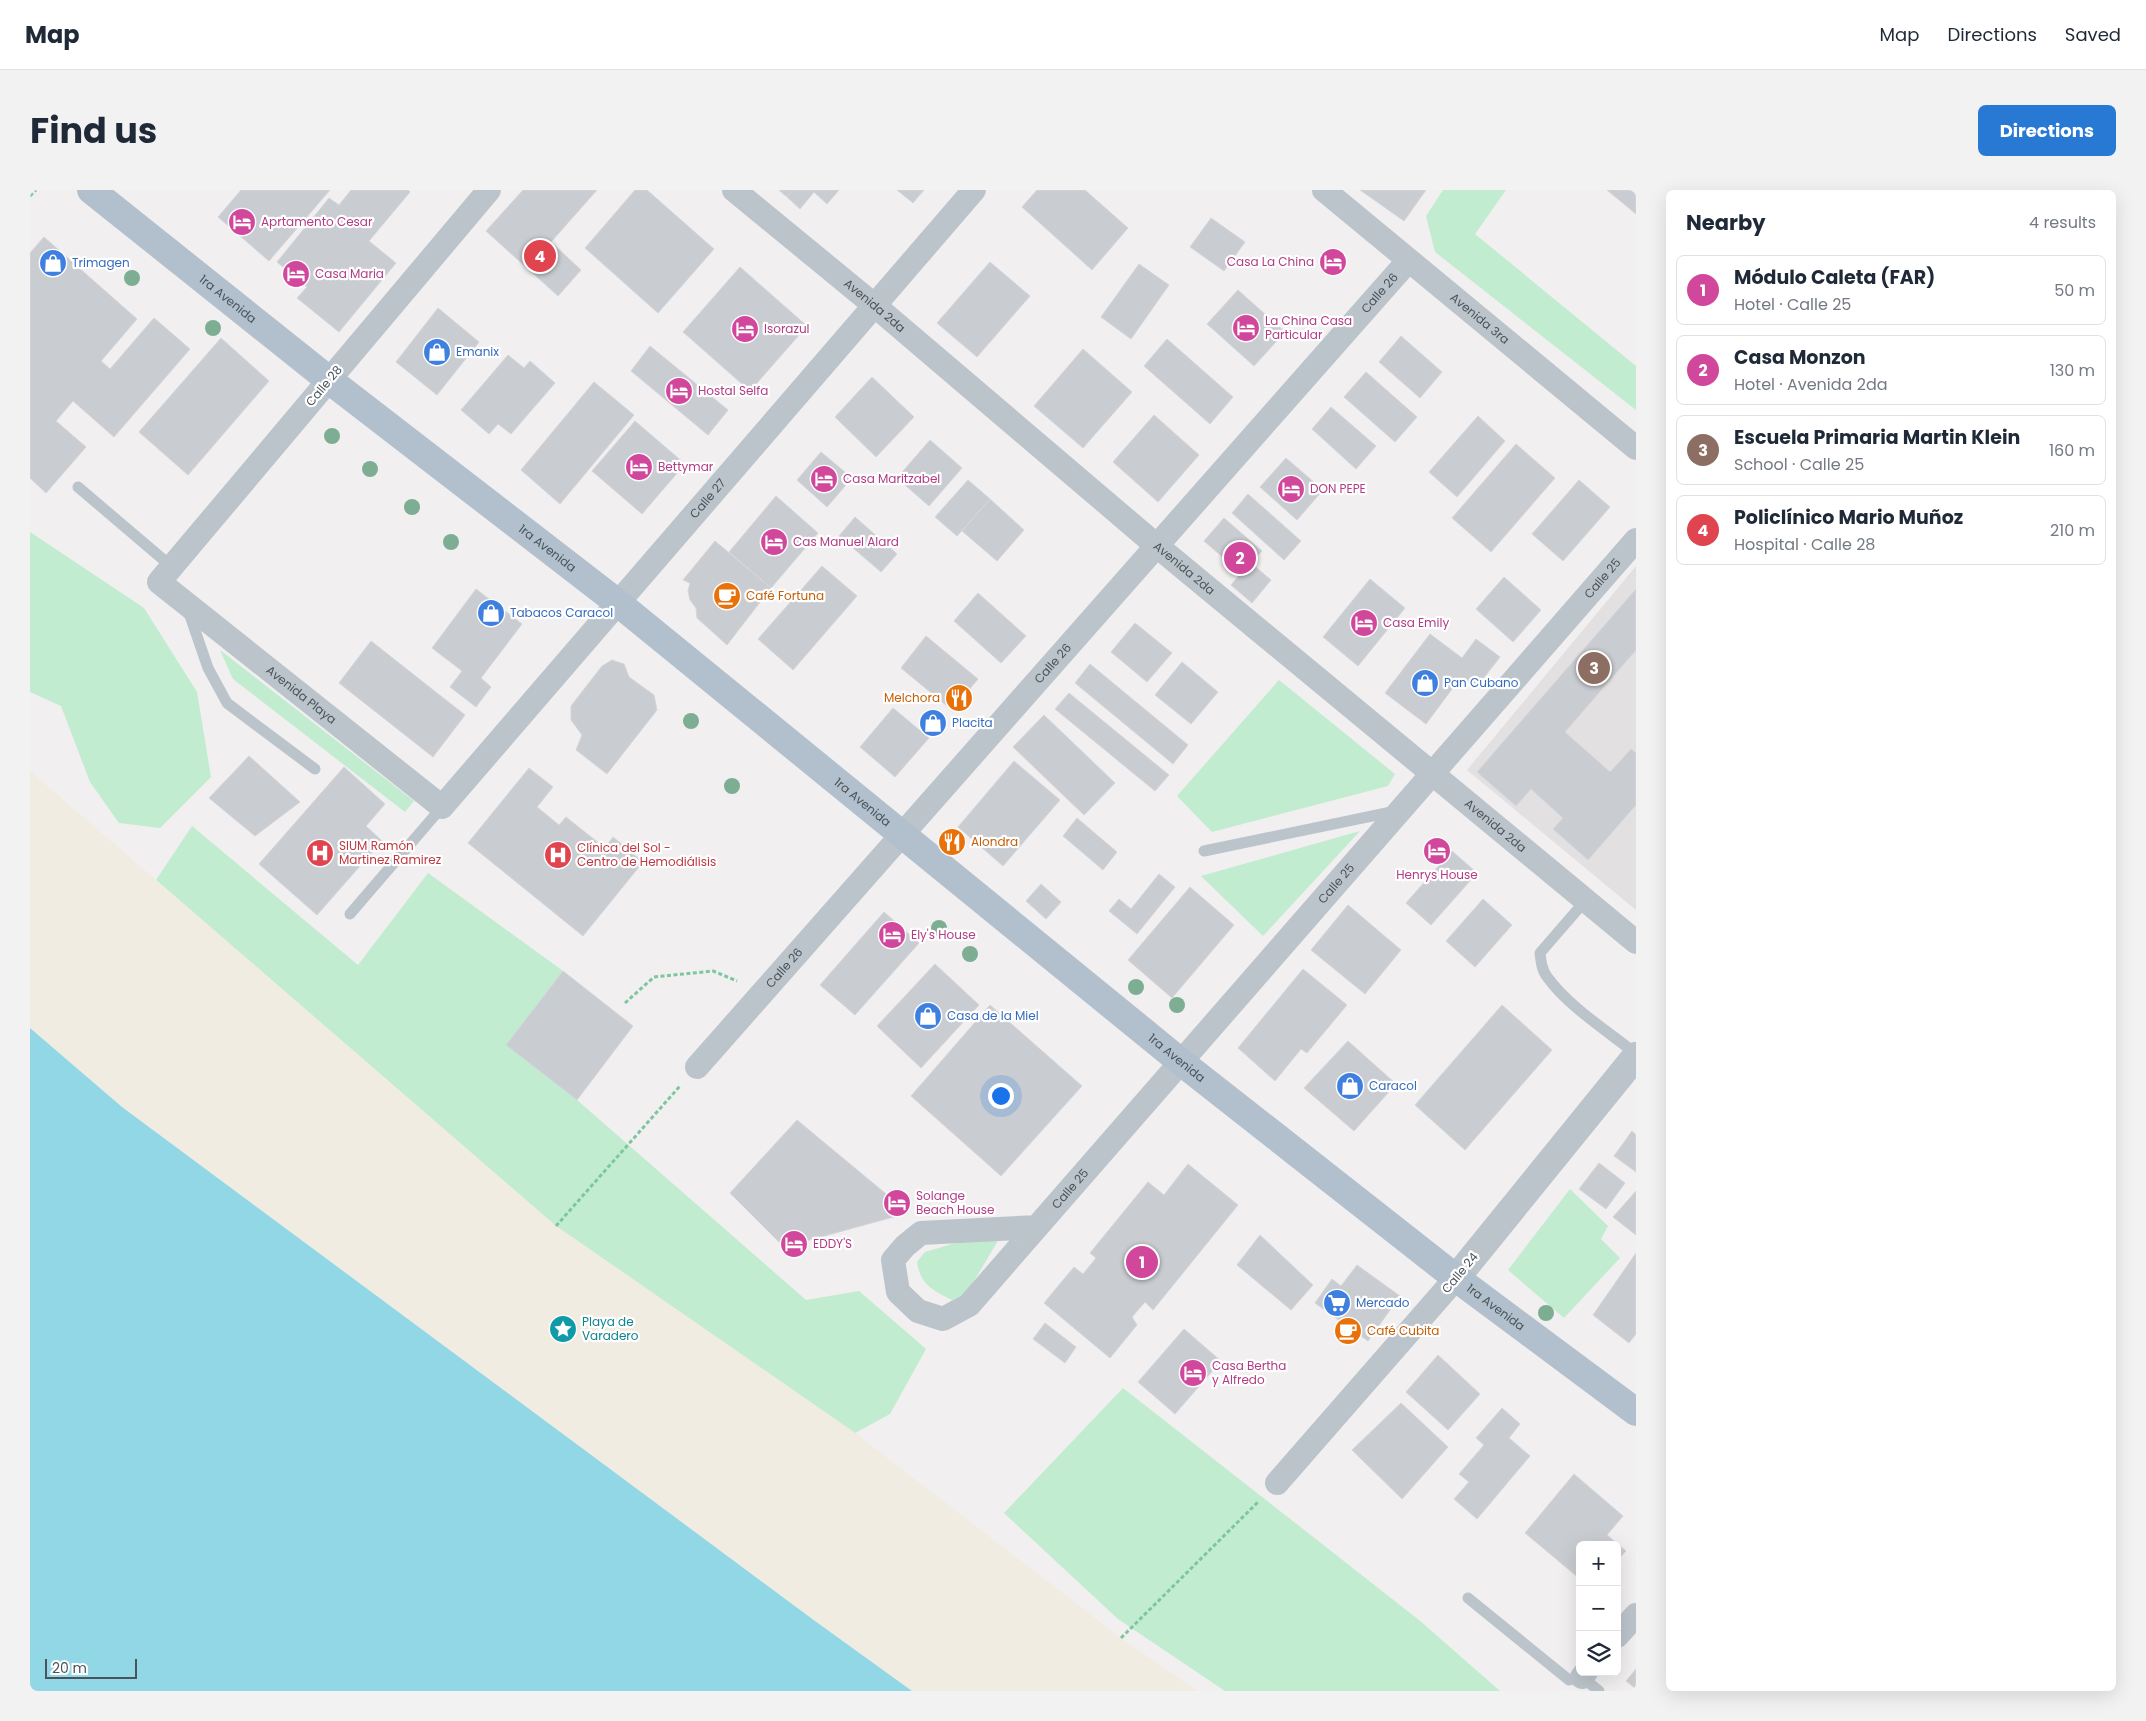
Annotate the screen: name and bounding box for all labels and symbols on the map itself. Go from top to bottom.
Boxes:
hotel icon: Aprtamento Cesar [227,207,257,237]
place label: Aprtamento Cesar [261,213,373,230]
pin: 4 [524,237,556,275]
hotel icon: Casa La China [1318,247,1348,277]
shop icon: Trimagen [38,248,68,278]
place label: Casa La China [1227,253,1314,270]
place label: Trimagen [72,254,130,271]
hotel icon: Casa Maria [281,259,311,289]
place label: Casa Maria [315,265,384,282]
street label: Calle 26 [1357,269,1402,317]
street label: 1ra Avenida [196,271,260,327]
street label: Avenida 2da [840,275,909,336]
street label: Avenida 3ra [1447,289,1513,348]
place label: La China Casa Particular [1265,312,1352,343]
hotel icon: La China Casa Particular [1231,313,1261,343]
hotel icon: Isorazul [730,314,760,344]
place label: Isorazul [764,320,810,337]
shop icon: Emanix [422,337,452,367]
place label: Emanix [456,343,499,360]
street label: Calle 28 [302,362,346,410]
hotel icon: Hostal Selfa [664,376,694,406]
place label: Hostal Selfa [698,382,768,399]
hotel icon: Bettymar [624,452,654,482]
place label: Bettymar [658,458,714,475]
hotel icon: Casa Maritzabel [809,464,839,494]
place label: Casa Maritzabel [843,470,940,487]
hotel icon: DON PEPE [1276,474,1306,504]
street label: Calle 27 [686,475,730,522]
place label: DON PEPE [1310,480,1366,497]
street label: 1ra Avenida [515,520,580,576]
hotel icon: Cas Manuel Alard [759,527,789,557]
place label: Cas Manuel Alard [793,533,899,550]
street label: Avenida 2da [1150,537,1219,599]
pin: 2 [1224,539,1256,577]
street label: Calle 25 [1580,554,1624,602]
cafe icon: Café Fortuna [712,581,742,611]
place label: Café Fortuna [746,587,824,604]
shop icon: Tabacos Caracol [476,598,506,628]
place label: Tabacos Caracol [510,604,613,621]
hotel icon: Casa Emily [1349,608,1379,638]
place label: Casa Emily [1383,614,1449,631]
street label: Calle 26 [1030,639,1075,687]
pin: 3 [1578,649,1610,687]
street label: Avenida Playa [263,661,340,728]
shop icon: Pan Cubano [1410,668,1440,698]
place label: Pan Cubano [1444,674,1519,691]
restaurant icon: Melchora [944,683,974,713]
place label: Melchora [884,689,940,706]
shop icon: Placita [918,708,948,738]
place label: Placita [952,714,993,731]
street label: 1ra Avenida [831,774,895,830]
street label: Avenida 2da [1461,795,1530,856]
restaurant icon: Alondra [937,827,967,857]
place label: Alondra [971,833,1018,850]
hotel icon: Henrys House [1422,836,1452,866]
place label: SIUM Ramón Martinez Ramirez [339,837,441,868]
hospital icon: SIUM Ramón Martinez Ramirez [305,838,335,868]
place label: Clínica del Sol - Centro de Hemodiálisis [577,839,716,870]
hospital icon: Clínica del Sol - Centro de Hemodiálisis [543,840,573,870]
street label: Calle 25 [1314,859,1358,907]
place label: Henrys House [1396,866,1478,883]
hotel icon: Ely's House [877,920,907,950]
place label: Ely's House [911,926,976,943]
street label: Calle 26 [762,944,806,991]
shop icon: Casa de la Miel [913,1001,943,1031]
place label: Casa de la Miel [947,1007,1039,1024]
street label: 1ra Avenida [1145,1030,1209,1086]
shop icon: Caracol [1335,1071,1365,1101]
place label: Caracol [1369,1077,1417,1094]
your location [988,1083,1014,1109]
street label: Calle 25 [1048,1165,1092,1212]
place label: Solange Beach House [916,1187,994,1218]
hotel icon: Solange Beach House [882,1188,912,1218]
hotel icon: EDDY'S [779,1229,809,1259]
place label: EDDY'S [813,1235,852,1252]
pin: 1 [1126,1243,1158,1281]
street label: Calle 24 [1438,1248,1482,1297]
street label: 1ra Avenida [1463,1280,1529,1334]
supermarket icon: Mercado [1322,1288,1352,1318]
place label: Mercado [1356,1294,1410,1311]
place label: Playa de Varadero [582,1313,639,1344]
place icon: Playa de Varadero [548,1314,578,1344]
cafe icon: Café Cubita [1333,1316,1363,1346]
place label: Café Cubita [1367,1322,1439,1339]
place label: Casa Bertha y Alfredo [1212,1357,1286,1388]
hotel icon: Casa Bertha y Alfredo [1178,1358,1208,1388]
scale bar [45,1656,138,1679]

